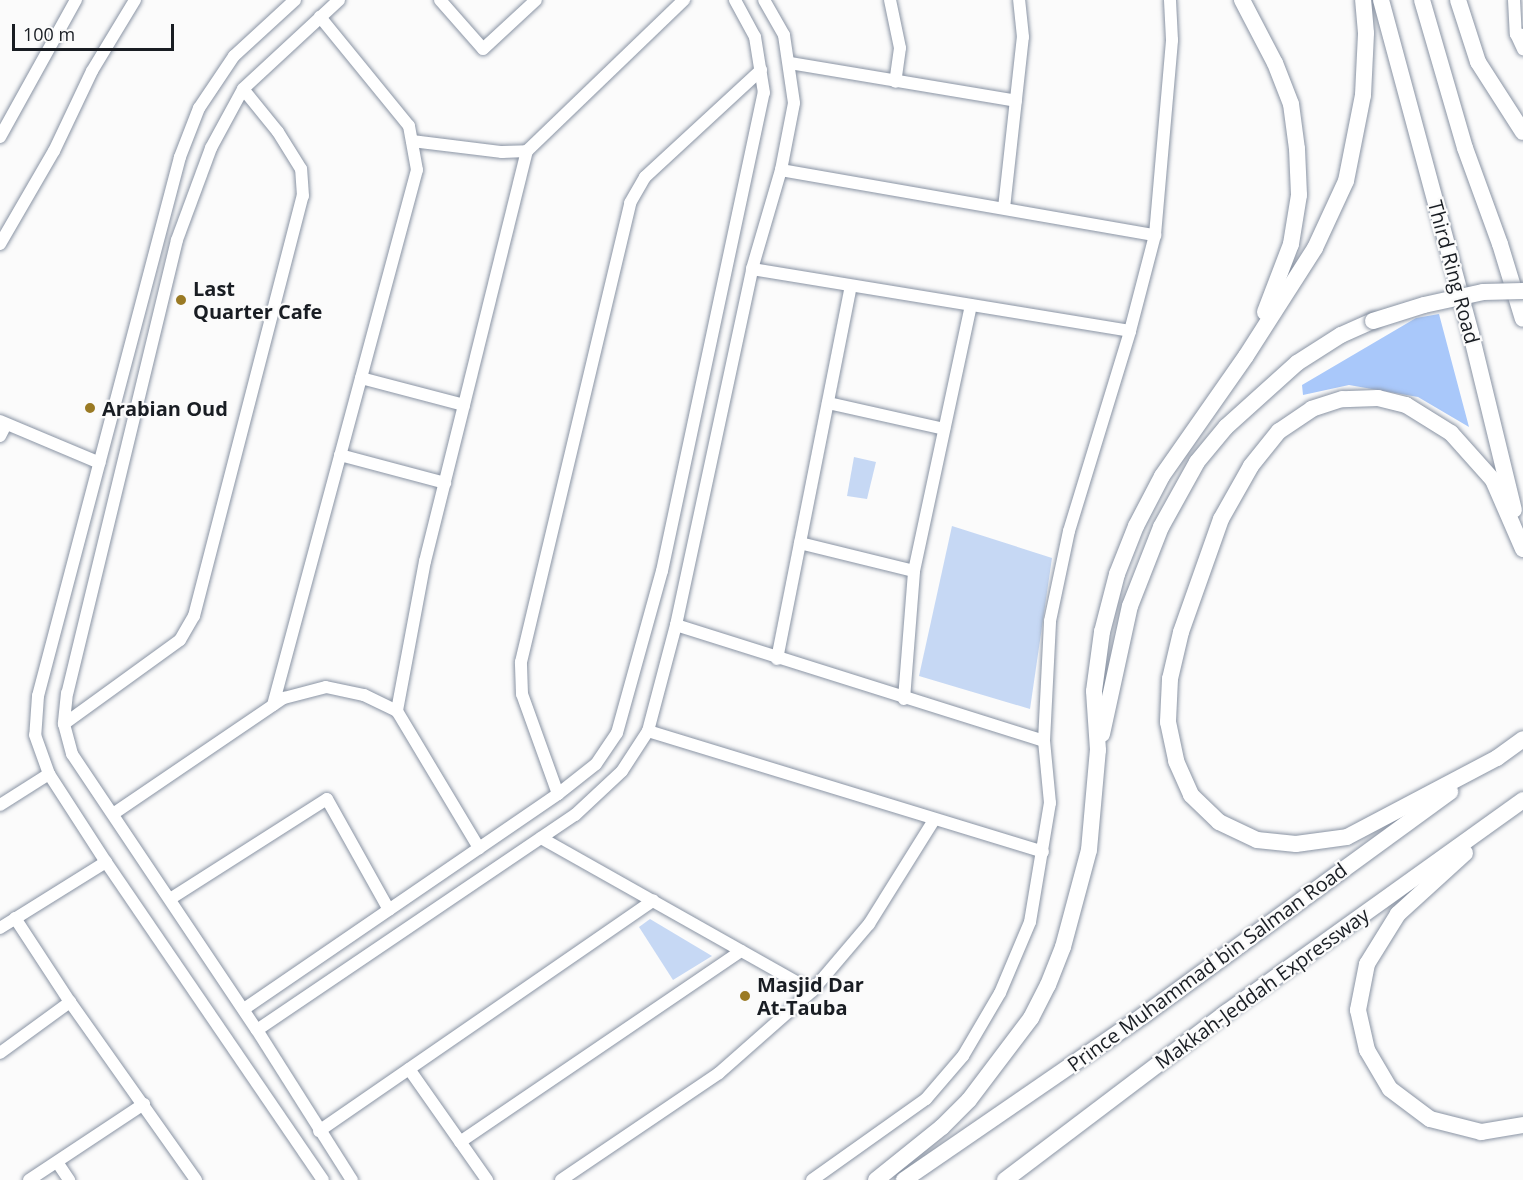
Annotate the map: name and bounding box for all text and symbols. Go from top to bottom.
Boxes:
scale bar [15,12,177,50]
text: 100 m [23,22,75,46]
street label: Third Ring Road [1423,198,1485,346]
place label: Last Quarter Cafe [193,276,322,323]
marker: Last Quarter Cafe [174,293,188,307]
place label: Arabian Oud [102,396,228,420]
marker: Arabian Oud [83,401,97,415]
street label: Prince Muhammad bin Salman Road [1063,858,1351,1076]
street label: Makkah-Jeddah Expressway [1150,902,1374,1074]
place label: Masjid Dar At-Tauba [757,972,864,1019]
marker: Masjid Dar At-Tauba [738,989,752,1003]

